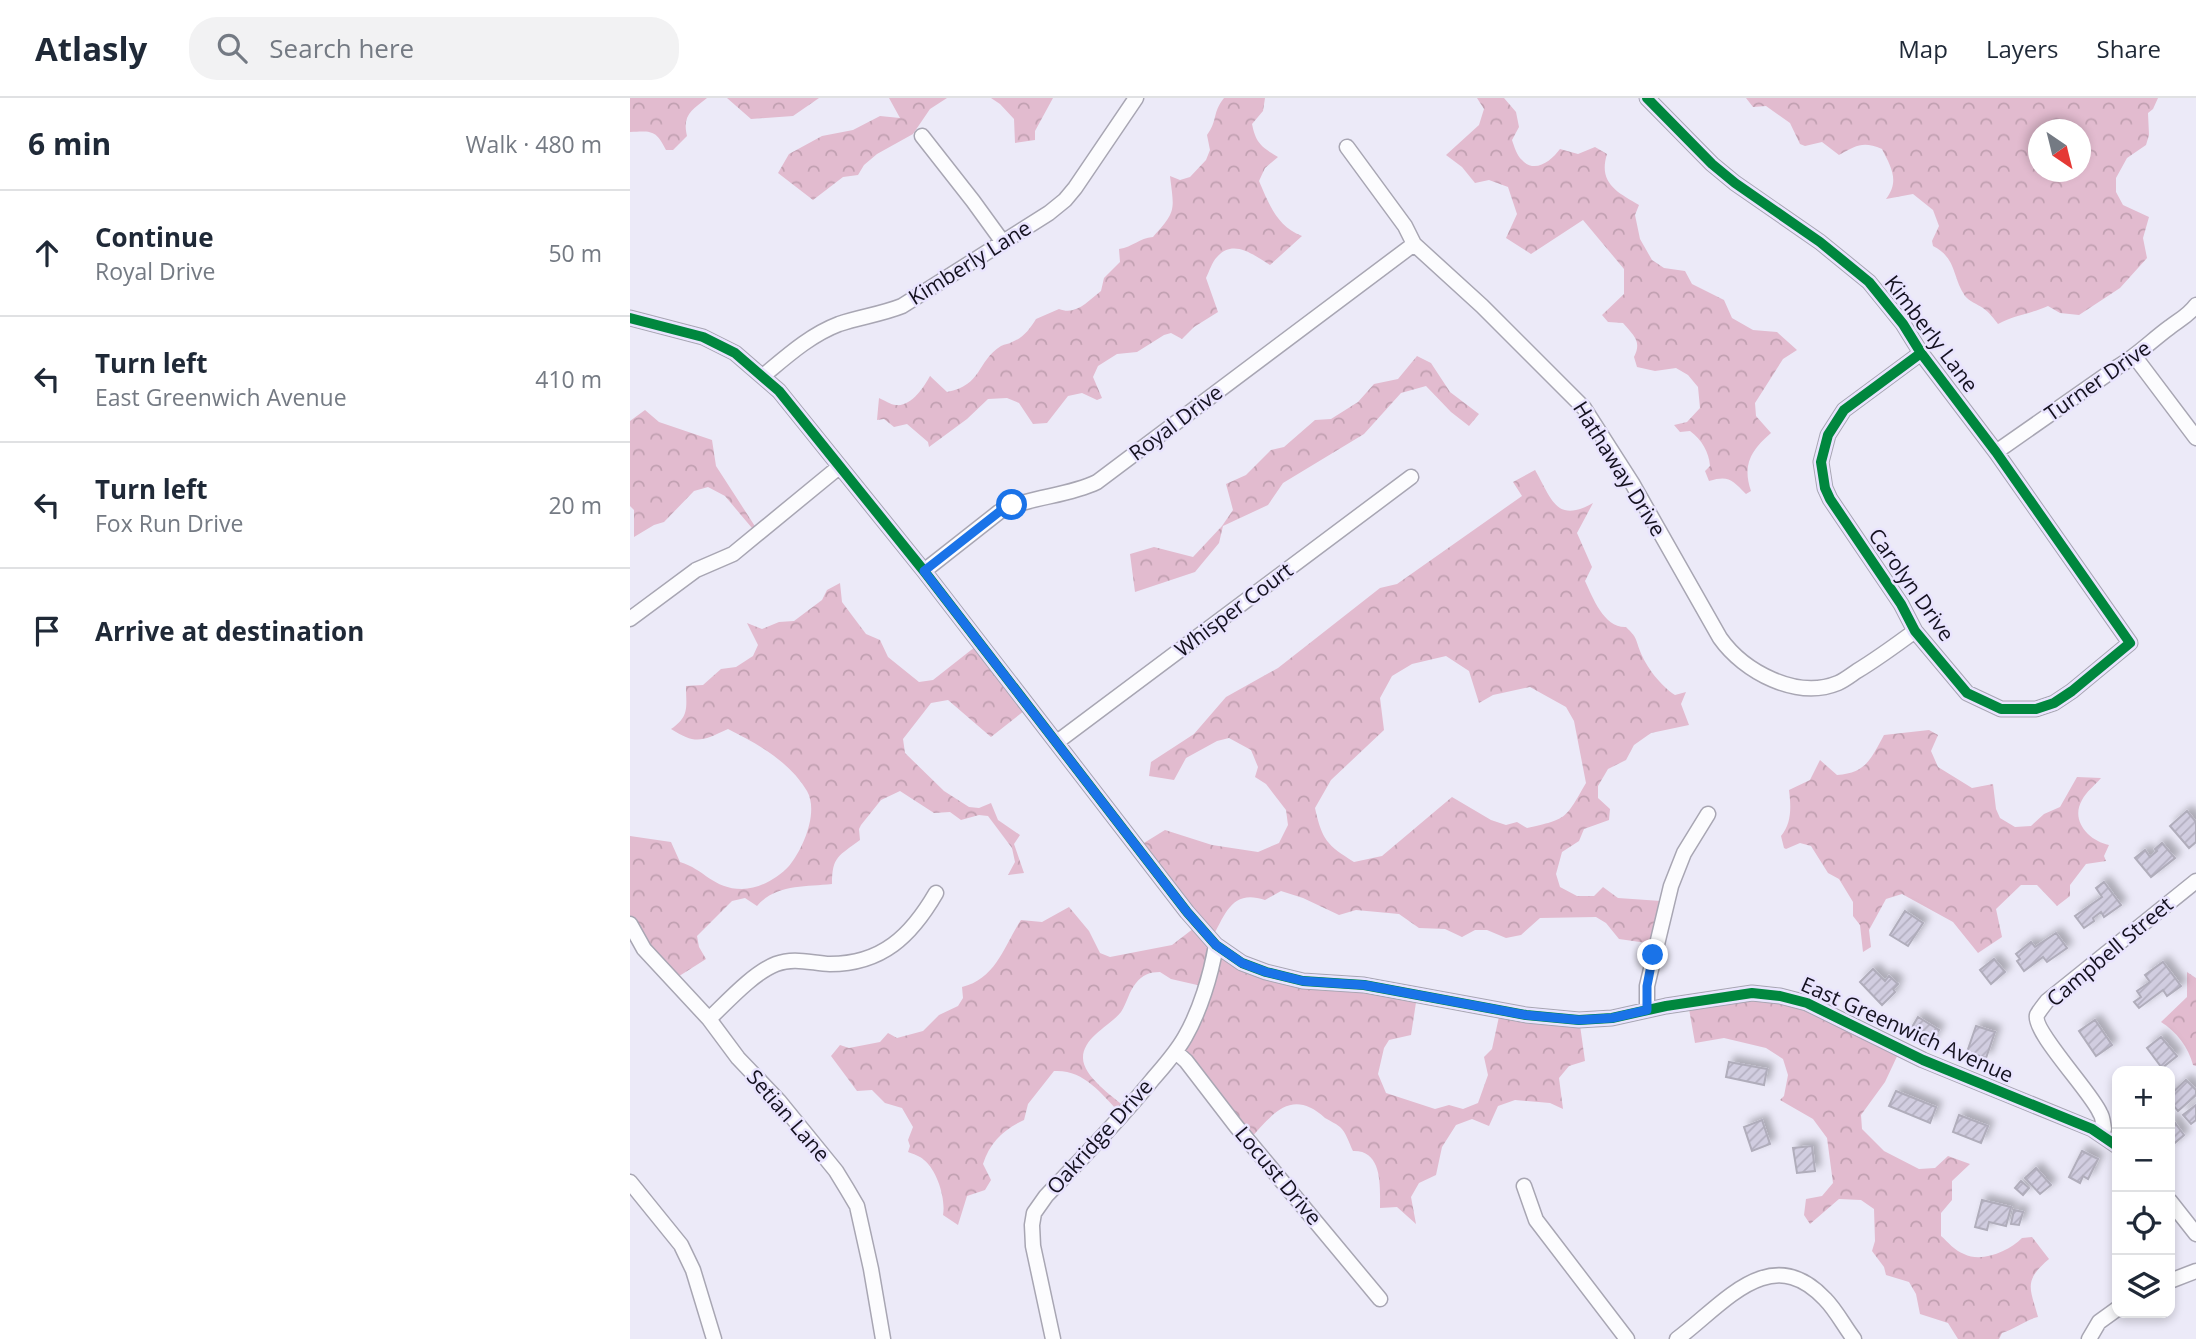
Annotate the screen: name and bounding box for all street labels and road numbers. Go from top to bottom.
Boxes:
street label: Kimberly Lane [903,213,1036,311]
street label: Kimberly Lane [1879,269,1985,397]
street label: Turner Drive [2039,333,2156,427]
street label: Royal Drive [1123,378,1228,466]
street label: Hathaway Drive [1567,396,1673,541]
street label: Carolyn Drive [1863,522,1961,646]
street label: Whisper Court [1169,556,1298,663]
street label: Campbell Street [2040,890,2178,1012]
street label: East Greenwich Avenue [1797,970,2018,1089]
street label: Setian Lane [741,1063,837,1167]
street label: Oakridge Drive [1040,1073,1158,1200]
street label: Locust Drive [1229,1120,1328,1231]

